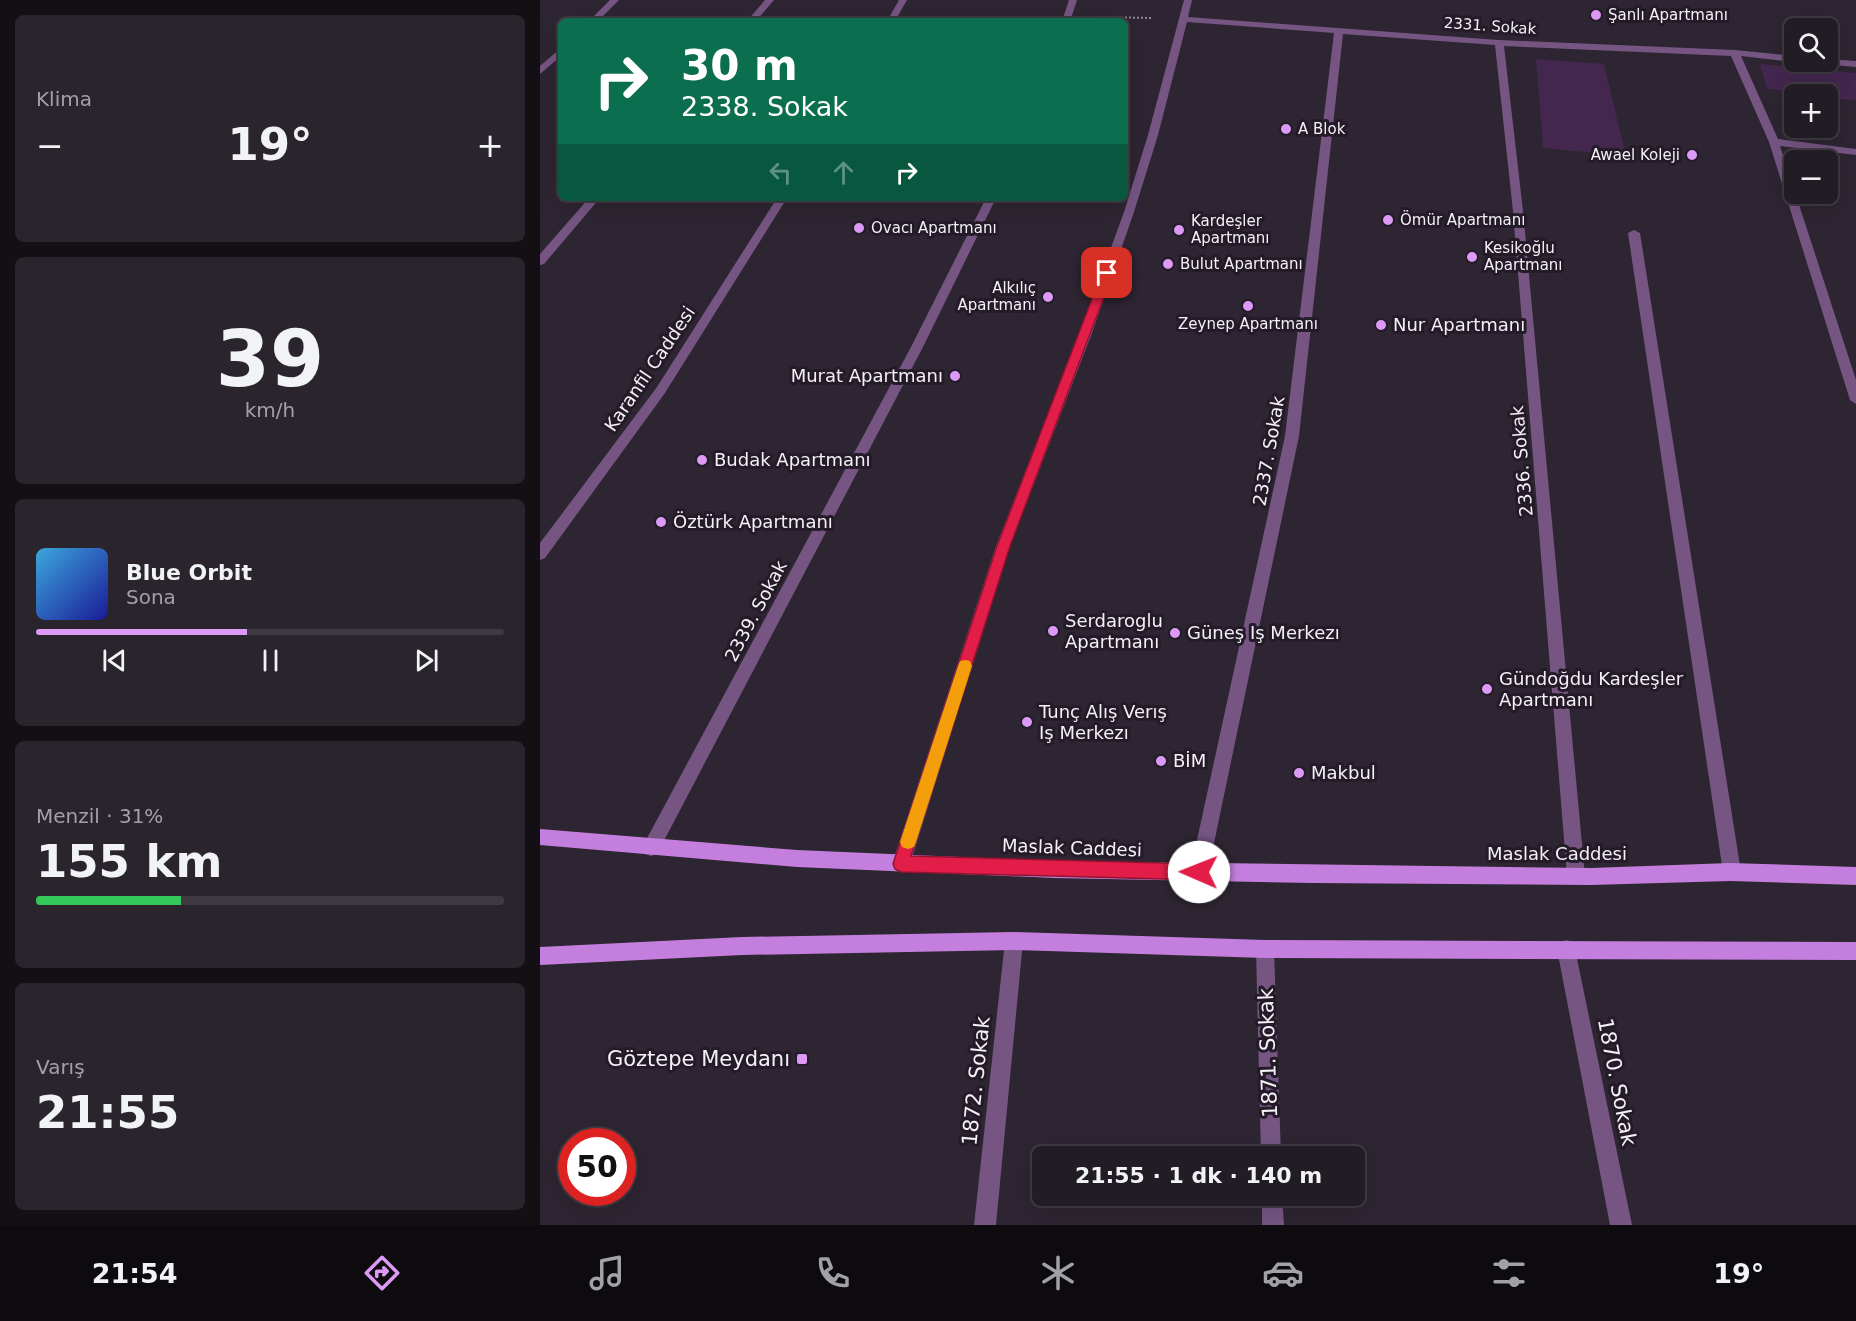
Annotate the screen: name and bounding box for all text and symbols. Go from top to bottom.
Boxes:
place label: Şanlı Apartmanı [1608,6,1728,24]
marker: Şanlı Apartmanı [1589,8,1603,22]
street label: 2331. Sokak [1443,14,1537,38]
map controls [1784,18,1838,204]
button: search [1784,18,1838,72]
text: 30 m [681,41,798,90]
icon: right [582,42,660,120]
button: + [1784,84,1838,138]
text: Klima [36,87,92,111]
text: 2338. Sokak [681,91,848,122]
text: 19° [227,118,313,171]
place label: A Blok [1298,120,1346,138]
marker: A Blok [1279,122,1293,136]
text: − [36,126,64,165]
text: + [476,126,504,165]
place label: Awael Koleji [1591,146,1680,164]
marker: Awael Koleji [1685,148,1699,162]
button: − [1784,150,1838,204]
icon: left [764,156,797,189]
icon: ahead [827,156,860,189]
icon: right [890,156,923,189]
place label: Ömür Apartmanı [1400,210,1525,229]
place label: Kardeşler Apartmanı [1191,212,1270,247]
marker: Ömür Apartmanı [1381,213,1395,227]
place label: Ovacı Apartmanı [871,219,997,237]
marker: Ovacı Apartmanı [852,221,866,235]
marker: Kardeşler Apartmanı [1172,223,1186,237]
place label: Kesikoğlu Apartmanı [1484,239,1563,274]
pin [1081,247,1132,298]
marker: Kesikoğlu Apartmanı [1465,250,1479,264]
place label: Bulut Apartmanı [1180,255,1303,273]
icon: arrive [1090,256,1123,289]
marker: Bulut Apartmanı [1161,257,1175,271]
place label: Alkılıç Apartmanı [957,279,1036,314]
marker: Alkılıç Apartmanı [1041,290,1055,304]
marker: Zeynep Apartmanı [1241,299,1255,313]
street label: Karanfil Caddesi [600,302,699,435]
text: 39 [216,314,324,404]
place label: Nur Apartmanı [1393,314,1525,335]
place label: Zeynep Apartmanı [1178,315,1318,333]
marker: Nur Apartmanı [1374,318,1388,332]
place label: Murat Apartmanı [791,365,943,386]
marker: Murat Apartmanı [948,369,962,383]
street label: 2337. Sokak [1249,394,1289,508]
text: km/h [245,398,295,422]
street label: 2336. Sokak [1506,404,1537,517]
place label: Budak Apartmanı [714,449,871,470]
marker: Budak Apartmanı [695,453,709,467]
place label: Öztürk Apartmanı [673,511,833,532]
marker: Öztürk Apartmanı [654,515,668,529]
street label: 2339. Sokak [720,556,791,665]
text: Blue Orbit [126,560,252,585]
text: Sona [126,585,176,609]
place label: Serdaroglu Apartmanı [1065,610,1163,652]
place label: Güneş Iş Merkezı [1187,622,1340,643]
marker: Serdaroglu Apartmanı [1046,624,1060,638]
marker: Güneş Iş Merkezı [1168,626,1182,640]
icon: previous [98,644,131,677]
icon: pause [254,644,287,677]
icon: next [410,644,443,677]
place label: Gündoğdu Kardeşler Apartmanı [1499,668,1684,710]
marker: Gündoğdu Kardeşler Apartmanı [1480,682,1494,696]
place label: Tunç Alış Verış Iş Merkezı [1038,701,1167,743]
marker: Tunç Alış Verış Iş Merkezı [1020,715,1034,729]
place label: BİM [1173,750,1206,771]
marker: BİM [1154,754,1168,768]
place label: Makbul [1311,762,1376,783]
marker: Makbul [1292,766,1306,780]
text: Menzil · 31% [36,804,163,828]
text: 155 km [36,835,222,888]
street label: Maslak Caddesi [1002,835,1142,860]
position arrow [1167,840,1231,904]
street label: Maslak Caddesi [1487,843,1627,864]
street label: 1871. Sokak [1254,987,1282,1118]
street label: 1872. Sokak [957,1014,995,1147]
street label: 1870. Sokak [1593,1016,1641,1149]
place label: Göztepe Meydanı [607,1047,790,1071]
marker: Göztepe Meydanı [795,1052,809,1066]
text: Varış [36,1055,85,1079]
text: 21:55 [36,1086,179,1139]
speed limit sign: 50 [558,1128,636,1206]
text: 21:55 · 1 dk · 140 m [1075,1163,1322,1188]
icon: directions [361,1252,403,1294]
icon: music [586,1252,628,1294]
icon: phone [812,1252,854,1294]
icon: climate [1037,1252,1079,1294]
icon: car [1262,1252,1304,1294]
icon: filters [1488,1252,1530,1294]
text: 21:54 [92,1258,178,1289]
text: 19° [1713,1258,1764,1289]

